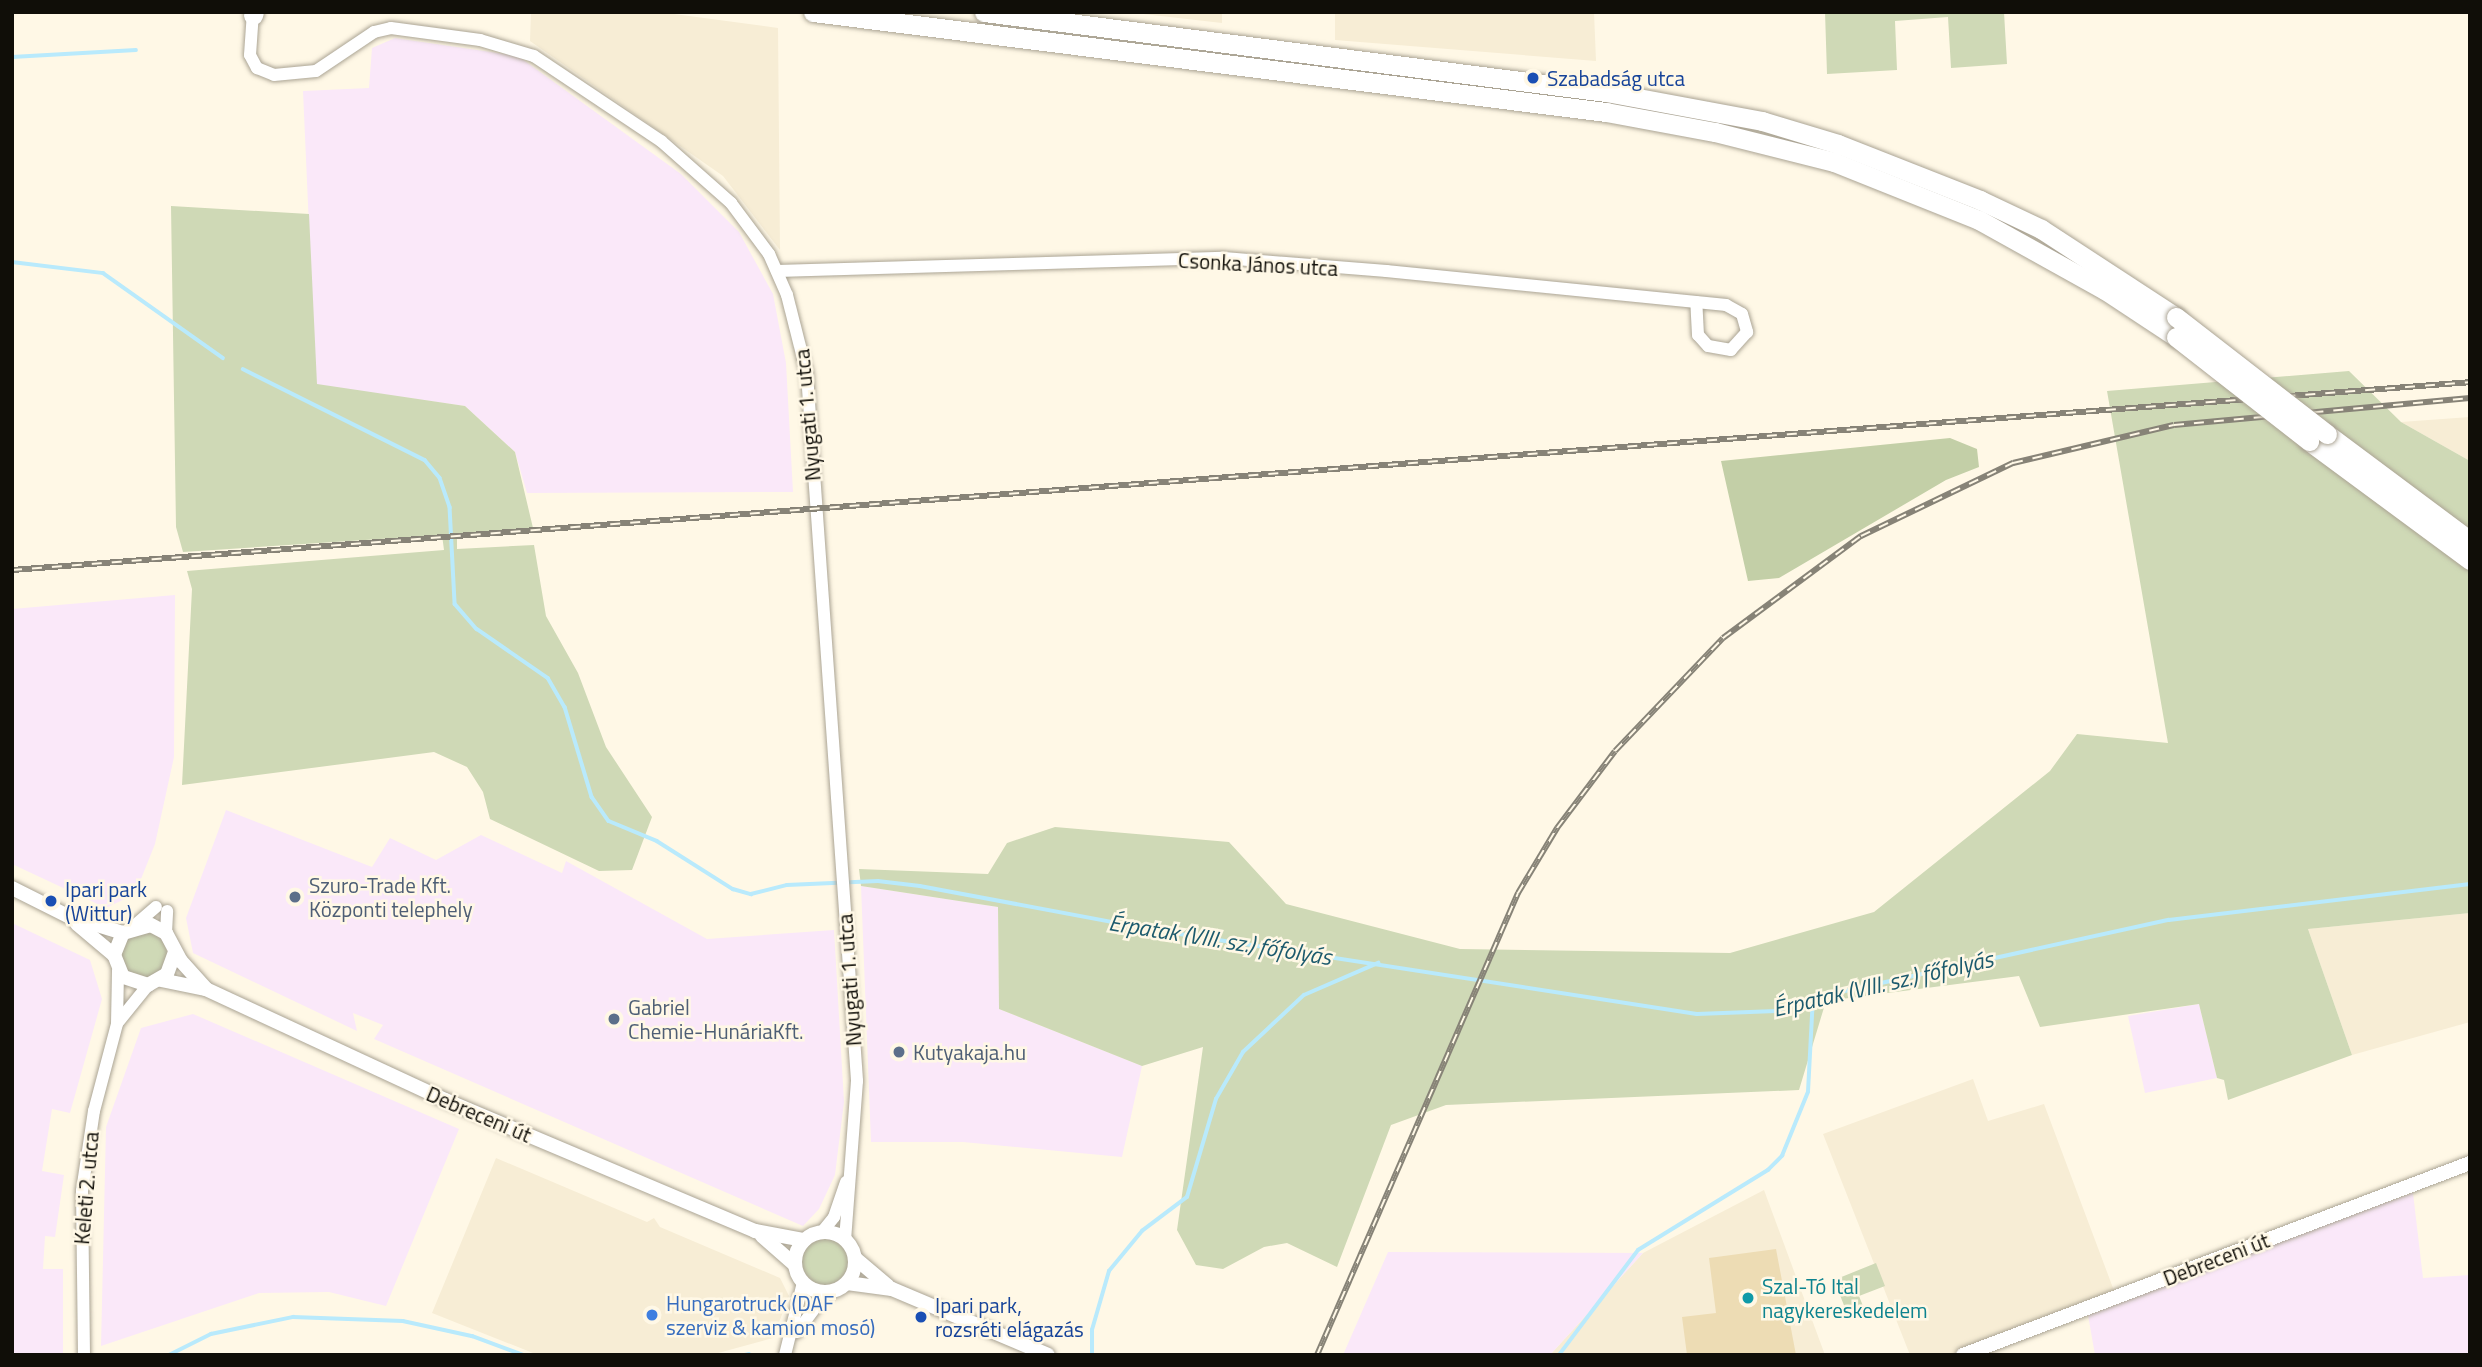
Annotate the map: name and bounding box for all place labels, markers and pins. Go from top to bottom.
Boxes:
place label: Szabadság utca [1547,65,1685,91]
marker: Szabadság utca [1525,70,1541,86]
place label: Szuro-Trade Kft. Központi telephely [309,872,473,922]
place label: Ipari park (Wittur) [65,876,147,926]
marker: Szuro-Trade Kft. Központi telephely [287,889,303,905]
marker: Ipari park (Wittur) [43,893,59,909]
place label: Gabriel Chemie-HunáriaKft. [628,994,803,1044]
marker: Gabriel Chemie-HunáriaKft. [606,1011,622,1027]
place label: Kutyakaja.hu [913,1039,1026,1065]
marker: Kutyakaja.hu [891,1044,907,1060]
place label: Szal-Tó Ital nagykereskedelem [1762,1273,1928,1323]
place label: Hungarotruck (DAF szerviz & kamion mosó) [666,1290,875,1340]
marker: Szal-Tó Ital nagykereskedelem [1740,1290,1756,1306]
place label: Ipari park, rozsréti elágazás [935,1292,1084,1342]
marker: Hungarotruck (DAF szerviz & kamion mosó) [644,1307,660,1323]
marker: Ipari park, rozsréti elágazás [913,1309,929,1325]

